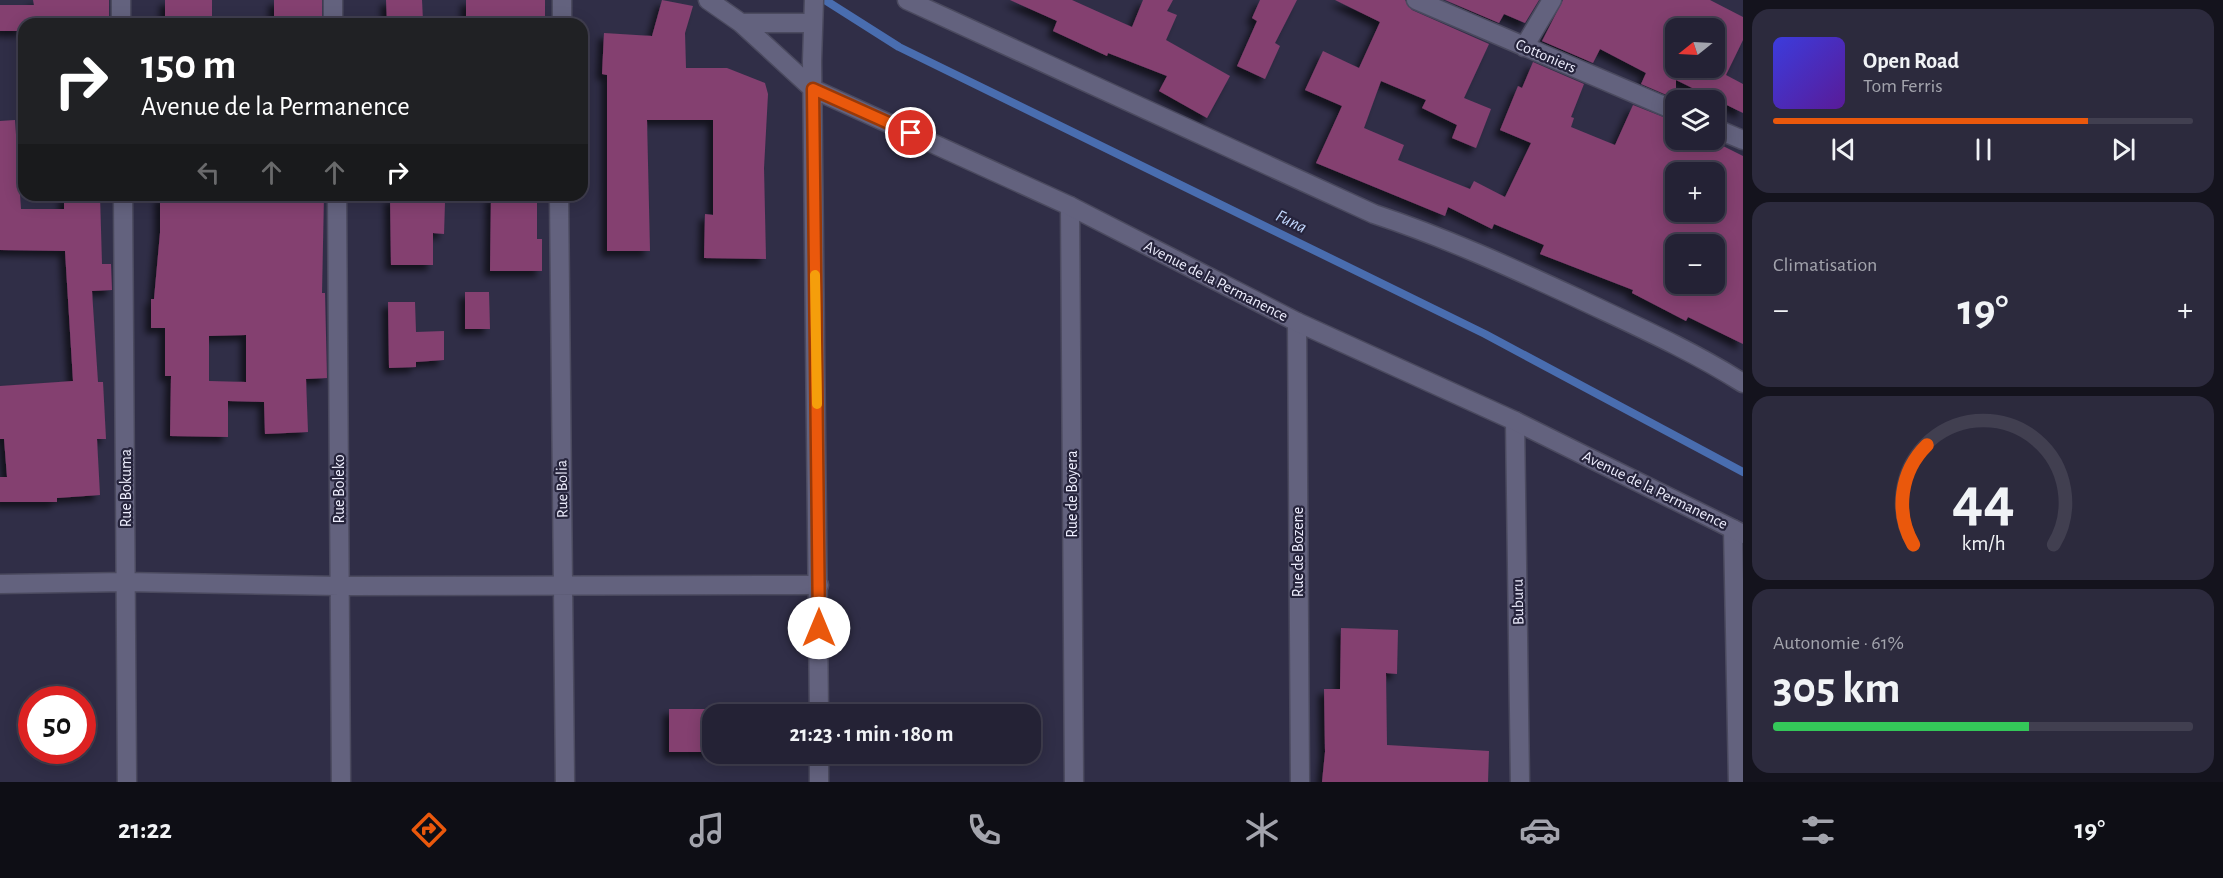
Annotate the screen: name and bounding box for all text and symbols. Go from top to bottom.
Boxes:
north arrow [1665,18,1725,78]
map controls [1665,18,1725,294]
street label: Cottoniers [1513,36,1579,76]
icon: right [42,42,120,120]
text: 150 m [141,44,236,86]
text: Open Road [1863,50,1959,72]
text: Tom Ferris [1863,76,1943,96]
button: layers [1665,90,1725,150]
text: Avenue de la Permanence [141,93,410,120]
pin [885,107,936,158]
icon: arrive [894,116,927,149]
icon: previous [1827,133,1860,166]
icon: pause [1967,133,2000,166]
icon: next [2107,133,2140,166]
icon: left [192,156,225,189]
icon: ahead [255,156,288,189]
icon: ahead [318,156,351,189]
icon: right [381,156,414,189]
button: + [1665,162,1725,222]
water label: Funa [1273,207,1309,237]
button: − [1665,234,1725,294]
street label: Avenue de la Permanence [1141,238,1291,324]
text: Climatisation [1773,255,1877,275]
text: 19° [1957,288,2009,333]
text: − [1773,294,1789,327]
text: + [2177,294,2193,327]
street label: Avenue de la Permanence [1580,448,1730,532]
street label: Rue Bokuma [118,449,134,527]
street label: Rue de Boyera [1064,450,1081,538]
street label: Rue Boleko [331,454,347,524]
street label: Rue Bolia [553,460,571,518]
text: 44 [1952,469,2014,531]
street label: Rue de Bozene [1290,507,1306,597]
text: km/h [1961,533,2005,554]
street label: Buburu [1510,579,1526,625]
position arrow [787,596,851,660]
text: Autonomie · 61% [1773,633,1904,653]
text: 305 km [1773,666,1901,711]
speed limit sign: 50 [18,686,96,764]
text: 21:23 · 1 min · 180 m [789,723,954,745]
icon: directions [408,809,450,851]
icon: music [686,809,728,851]
icon: phone [963,809,1005,851]
icon: climate [1241,809,1283,851]
icon: car [1519,809,1561,851]
icon: filters [1797,809,1839,851]
text: 21:22 [118,816,172,843]
text: 19° [2074,816,2105,843]

